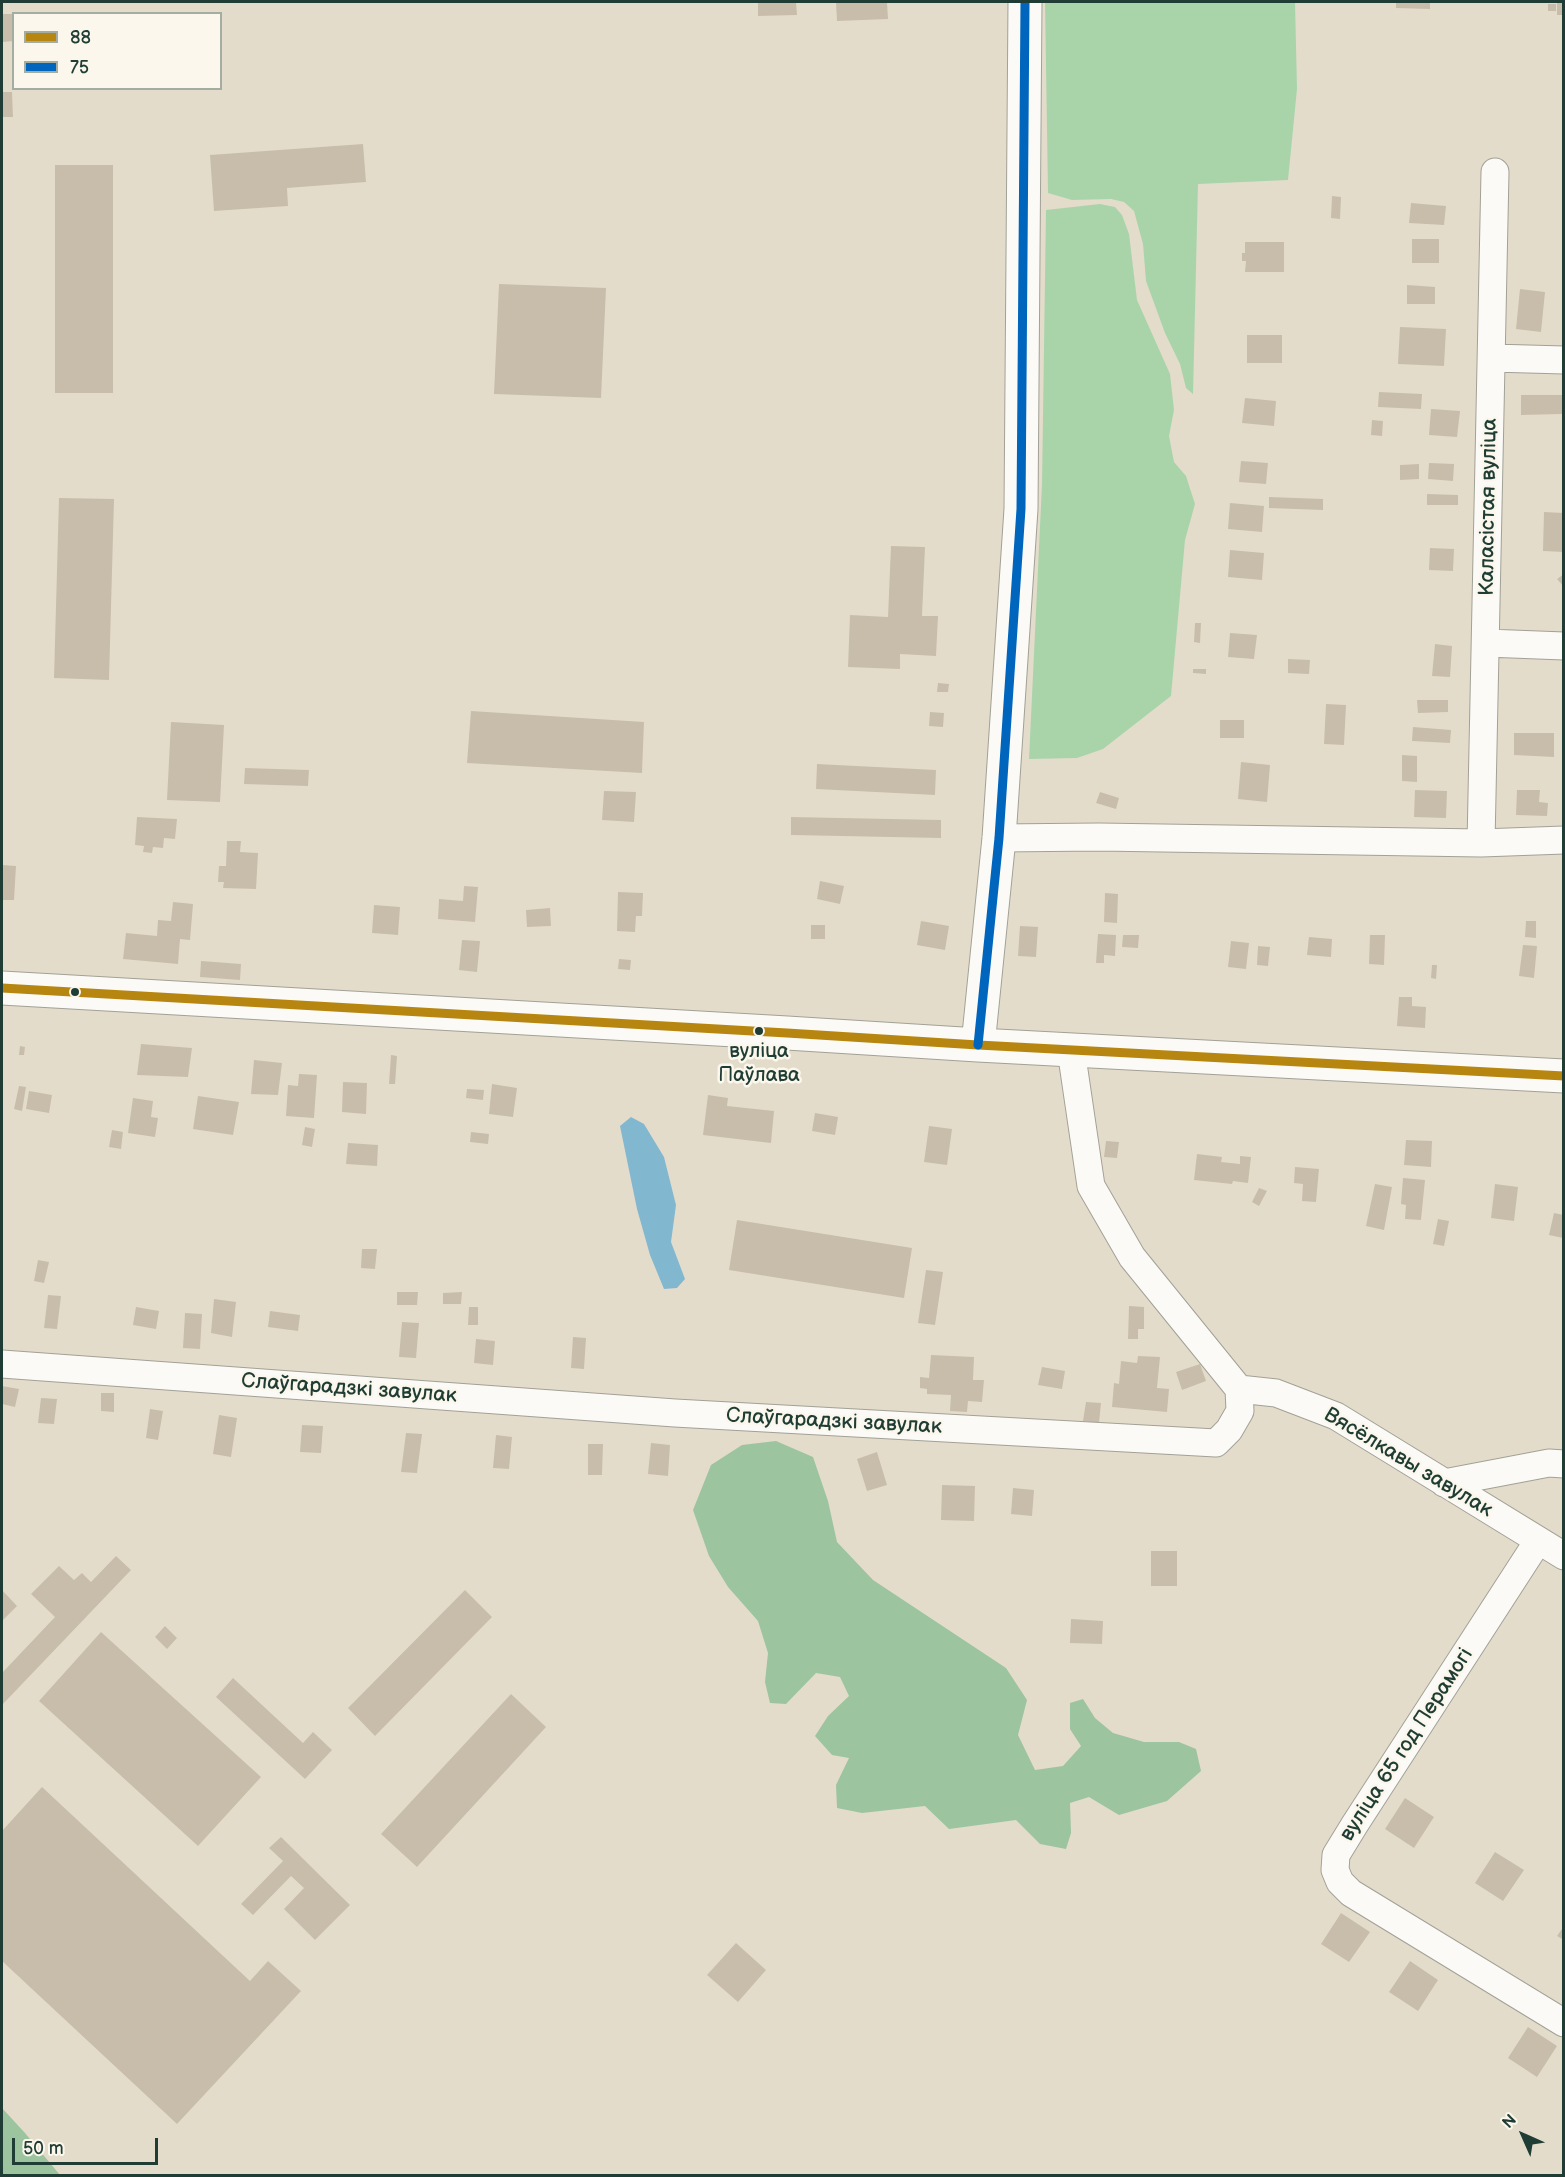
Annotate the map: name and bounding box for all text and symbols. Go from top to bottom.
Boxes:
legend [12,12,222,90]
text: 88 [70,27,91,48]
text: 75 [70,57,89,78]
street label: Каласістая вуліца [1475,418,1503,596]
unlabelled marker [69,986,81,998]
marker: вуліца Паўлава [753,1025,765,1037]
place label: вуліца Паўлава [718,1040,800,1087]
street label: Слаўгарадзкі завулак [240,1369,458,1409]
street label: Вясёлкавы завулак [1319,1403,1497,1523]
street label: Слаўгарадзкі завулак [725,1404,943,1440]
street label: вуліца 65 год Перамогі [1335,1644,1479,1846]
north arrow [1493,2105,1553,2165]
text: N [1499,2111,1521,2133]
scale bar [15,2126,160,2164]
text: 50 m [23,2138,64,2159]

